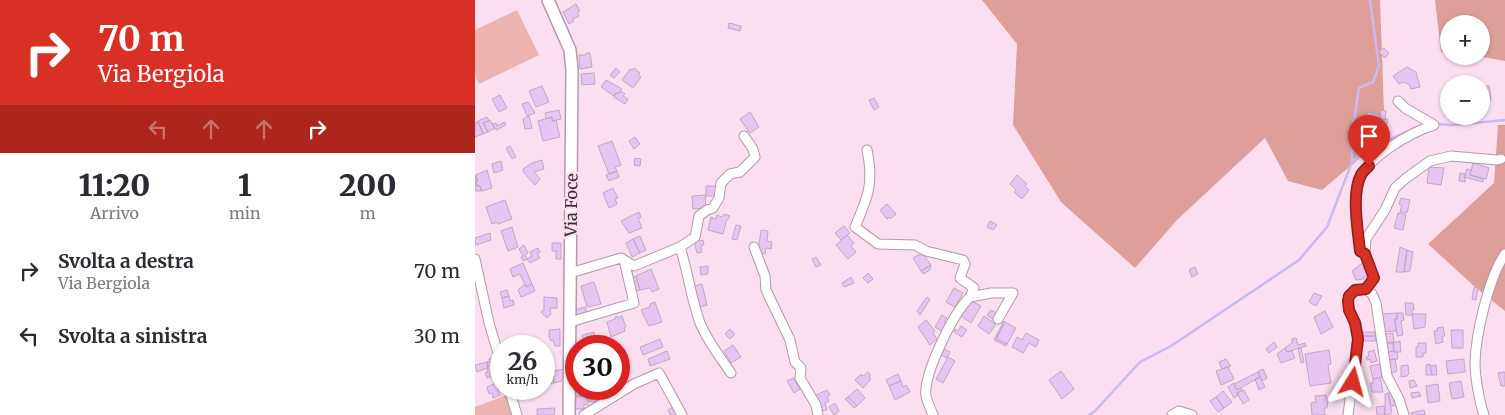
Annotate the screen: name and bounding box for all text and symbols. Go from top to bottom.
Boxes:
map controls [1440,15,1490,125]
button: + [1440,15,1490,65]
text: 70 m [98,17,185,61]
icon: right [15,20,80,85]
text: Via Bergiola [98,60,225,88]
button: − [1440,75,1490,125]
icon: left [144,115,172,143]
icon: ahead [197,115,225,143]
icon: ahead [250,115,278,143]
icon: right [303,115,331,143]
pin [1348,115,1390,166]
icon: arrive [1355,122,1383,150]
text: 11:20 [79,166,150,204]
text: 1 [238,166,252,204]
text: 200 [339,166,397,204]
street label: Via Foce [560,173,582,238]
text: Arrivo [90,203,139,223]
text: min [229,203,261,223]
text: m [360,203,376,223]
text: Svolta a destra [58,249,194,273]
icon: right [15,257,43,285]
text: 70 m [414,259,460,283]
text: Via Bergiola [58,273,150,293]
icon: left [15,322,43,350]
text: Svolta a sinistra [58,324,207,348]
text: 30 m [414,324,460,348]
speed limit sign: 30 [565,335,630,400]
text: 26 [508,345,537,377]
position arrow [1326,355,1378,407]
text: km/h [507,372,538,387]

